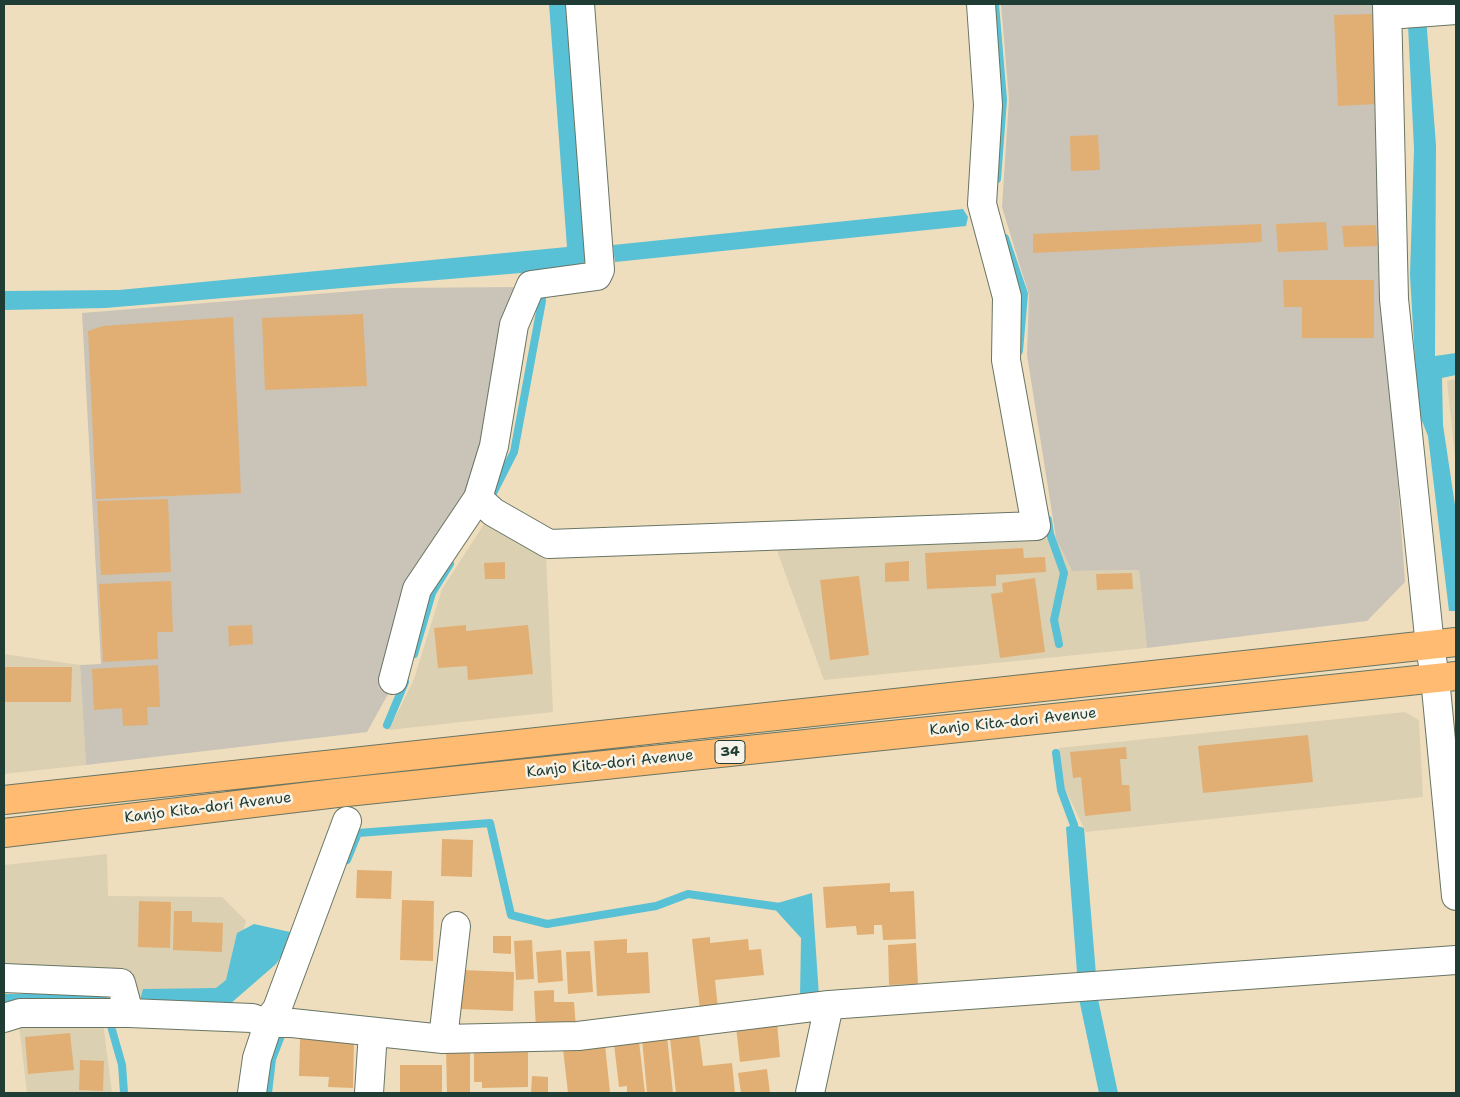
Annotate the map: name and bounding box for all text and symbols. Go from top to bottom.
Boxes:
street label: Kanjo Kita-dori Avenue [929,704,1097,740]
road number: 34 [715,740,745,764]
street label: Kanjo Kita-dori Avenue [526,746,694,782]
street label: Kanjo Kita-dori Avenue [124,789,292,827]

